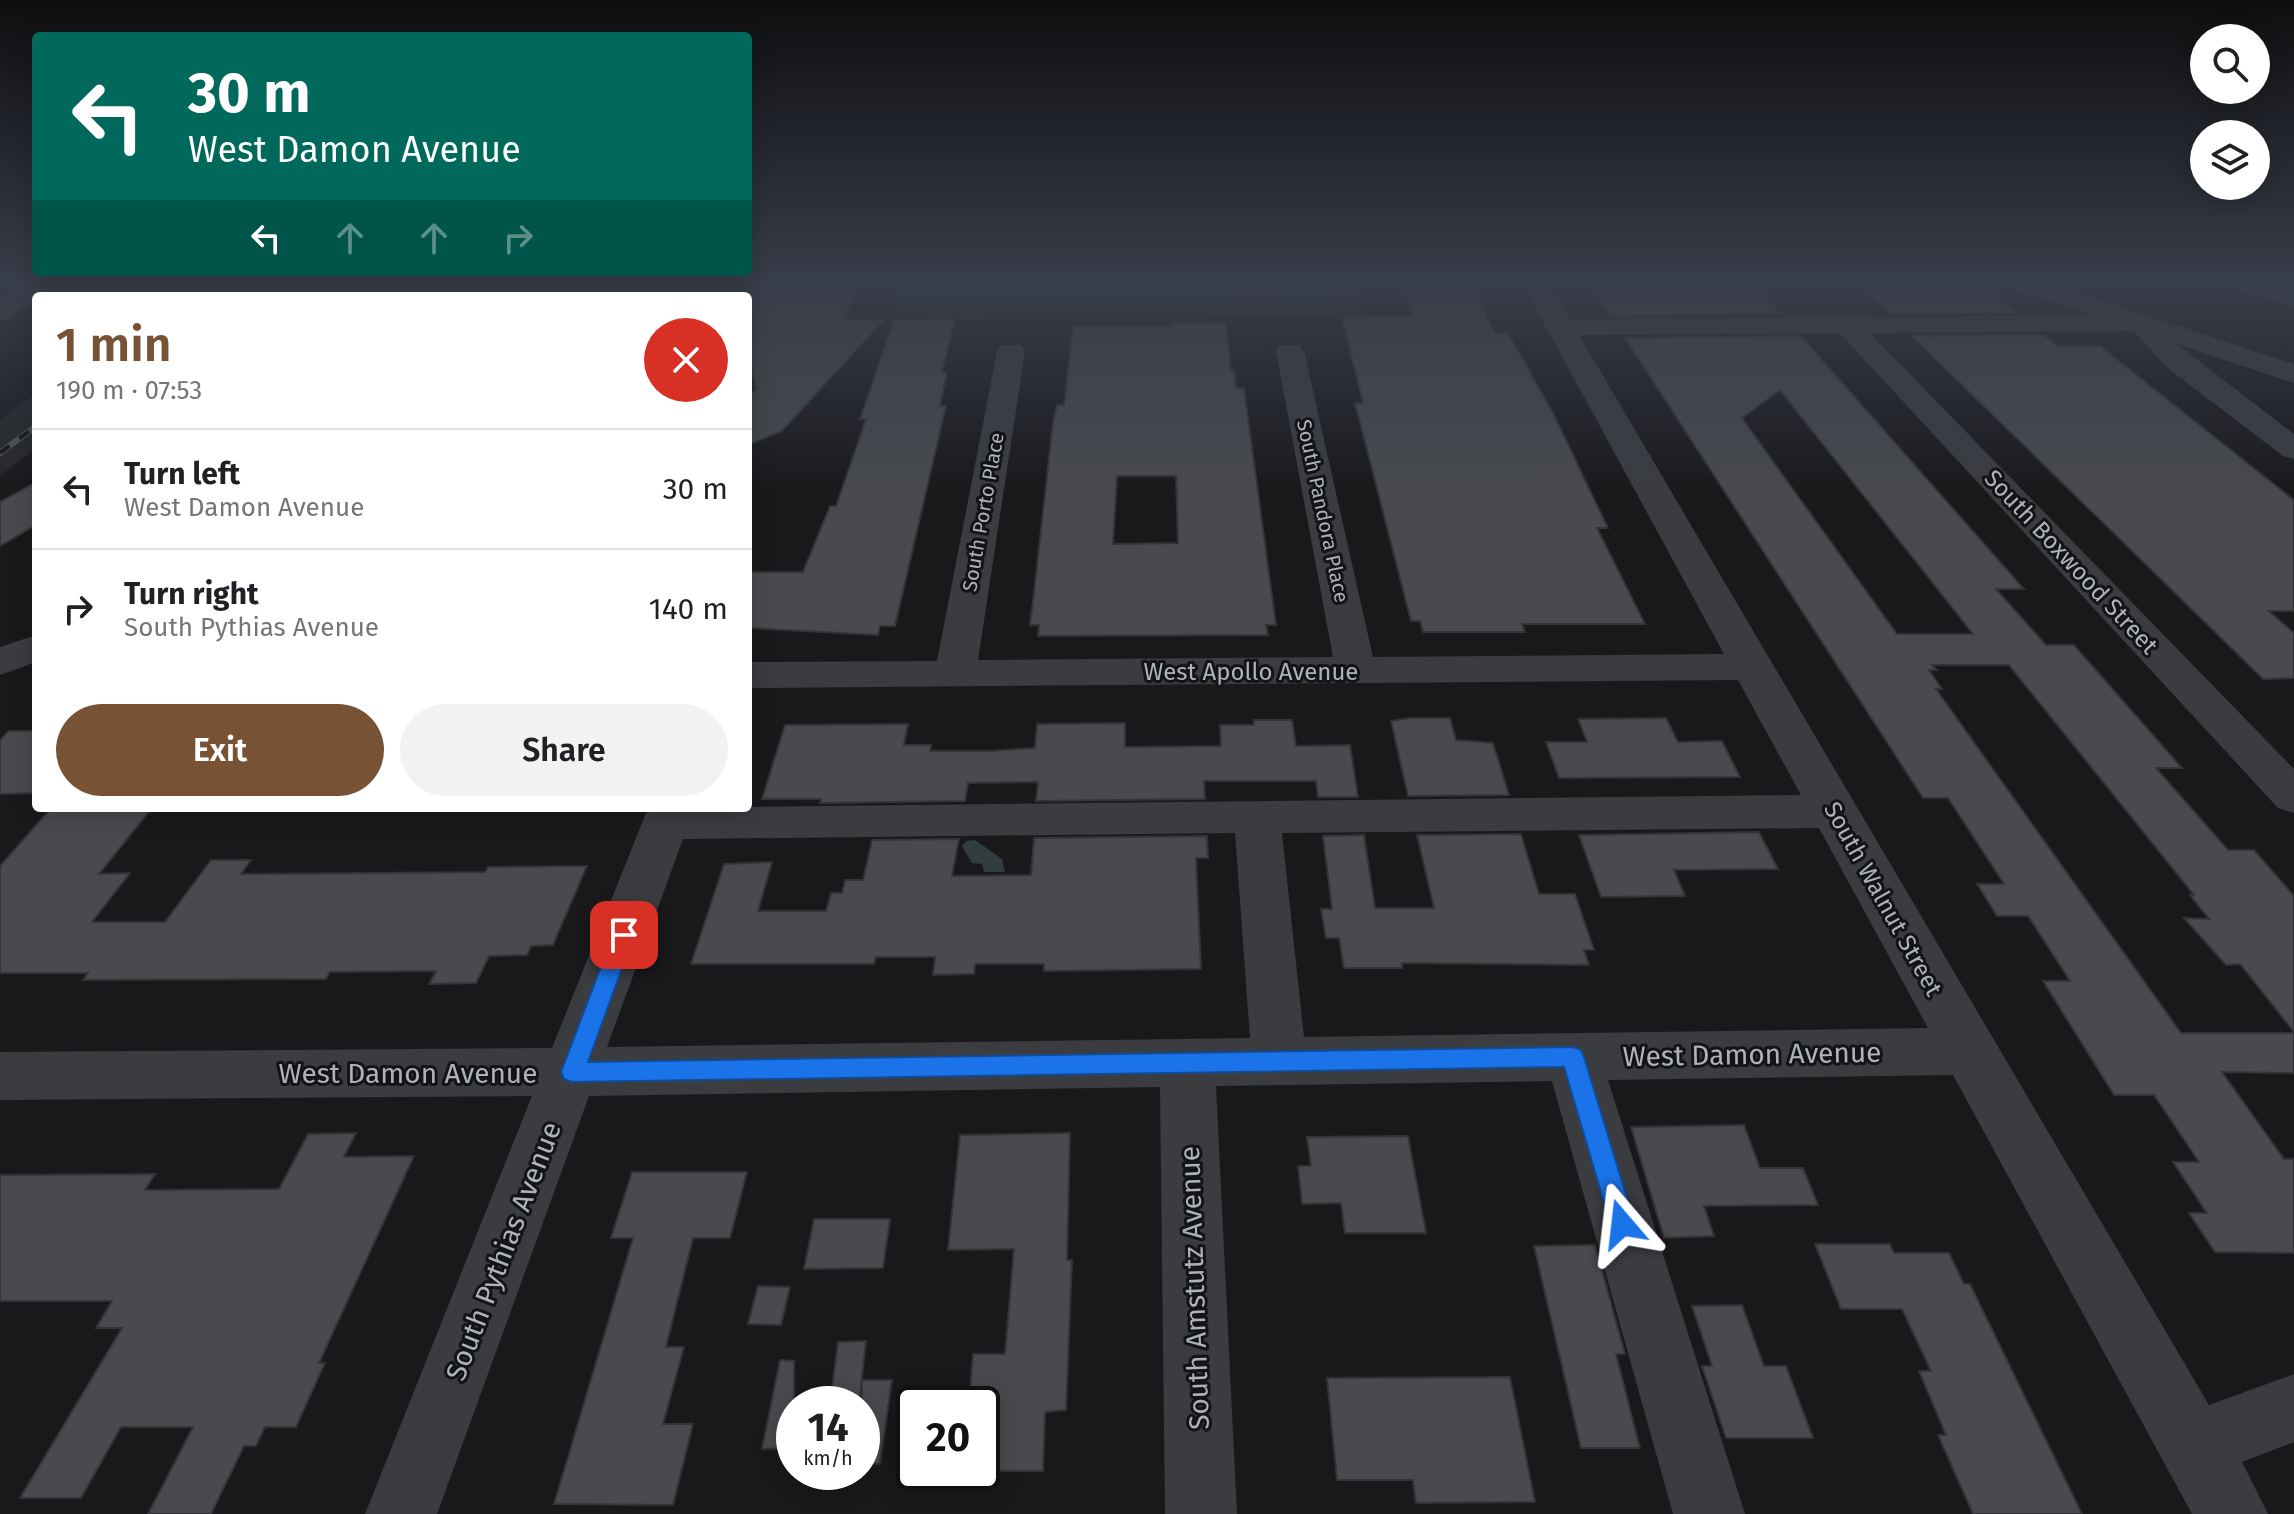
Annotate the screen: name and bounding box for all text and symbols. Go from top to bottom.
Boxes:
map controls [2190,24,2270,200]
button: search [2190,24,2270,104]
text: 30 m [188,60,310,127]
icon: left [56,64,160,168]
button: layers [2190,120,2270,200]
text: West Damon Avenue [188,128,521,172]
icon: left [244,216,288,260]
icon: ahead [328,216,372,260]
icon: ahead [412,216,456,260]
icon: right [496,216,540,260]
text: 1 min [56,316,172,374]
button: close [644,318,728,402]
text: 190 m · 07:53 [56,375,202,406]
street label: South Pandora Place [1292,417,1354,605]
street label: South Porto Place [957,431,1009,593]
text: Turn left [124,456,240,492]
street label: South Boxwood Street [1978,464,2164,660]
icon: left [56,467,100,511]
text: 30 m [663,471,728,507]
text: West Damon Avenue [124,492,364,523]
text: Turn right [124,576,259,612]
icon: right [56,587,100,631]
text: 140 m [649,591,728,627]
text: South Pythias Avenue [124,612,379,643]
street label: West Apollo Avenue [1144,658,1358,686]
button: Exit [56,704,384,796]
button: Share [400,704,728,796]
street label: South Walnut Street [1818,797,1948,1001]
pin [590,901,658,969]
icon: arrive [602,913,646,957]
street label: West Damon Avenue [1622,1036,1882,1073]
street label: West Damon Avenue [279,1057,537,1090]
street label: South Pythias Avenue [439,1117,568,1385]
street label: South Amstutz Avenue [1173,1145,1216,1431]
position arrow [1580,1182,1664,1266]
speed limit sign: 20 [896,1386,1000,1490]
text: 14 [807,1404,849,1452]
text: km/h [803,1446,853,1470]

